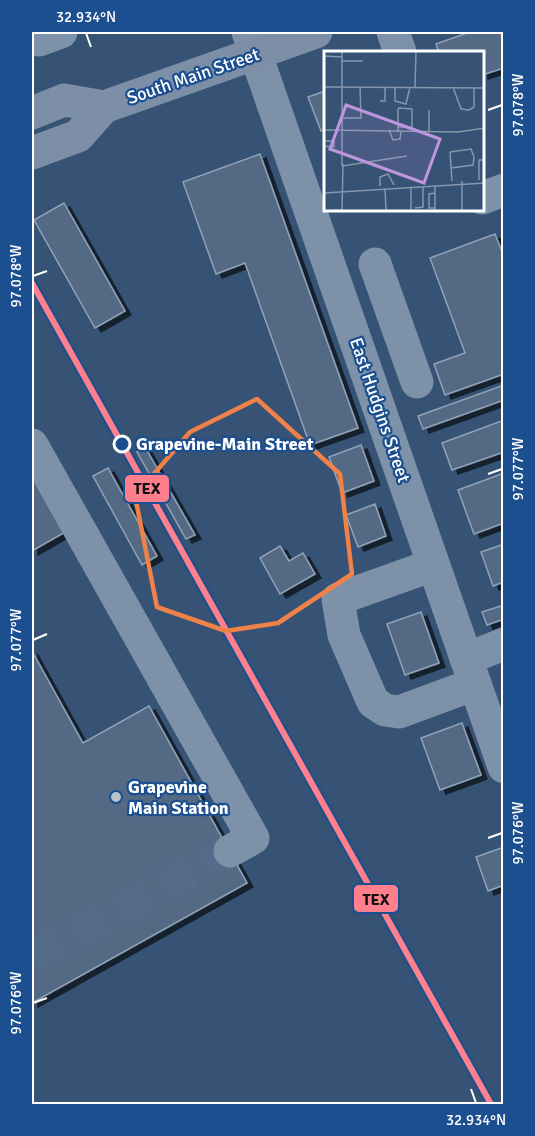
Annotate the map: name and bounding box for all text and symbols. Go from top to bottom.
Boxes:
text: 32.934°N [56,8,116,26]
street label: South Main Street [124,43,262,109]
inset map [324,51,484,212]
text: 97.078°W [509,73,527,136]
text: 97.078°W [7,244,25,307]
street label: East Hudgins Street [345,335,415,485]
place label: Grapevine-Main Street [136,433,314,455]
marker: Grapevine-Main Street [113,435,131,453]
text: 97.077°W [509,437,527,500]
line badge: TEX [124,474,170,503]
text: TEX [133,479,161,499]
text: 97.077°W [7,608,25,671]
place label: Grapevine Main Station [128,776,229,819]
marker: Grapevine Main Station [109,790,123,804]
text: 97.076°W [509,801,527,864]
line badge: TEX [353,884,399,913]
text: TEX [362,890,390,910]
text: 97.076°W [7,971,25,1034]
text: 32.934°N [446,1111,506,1129]

